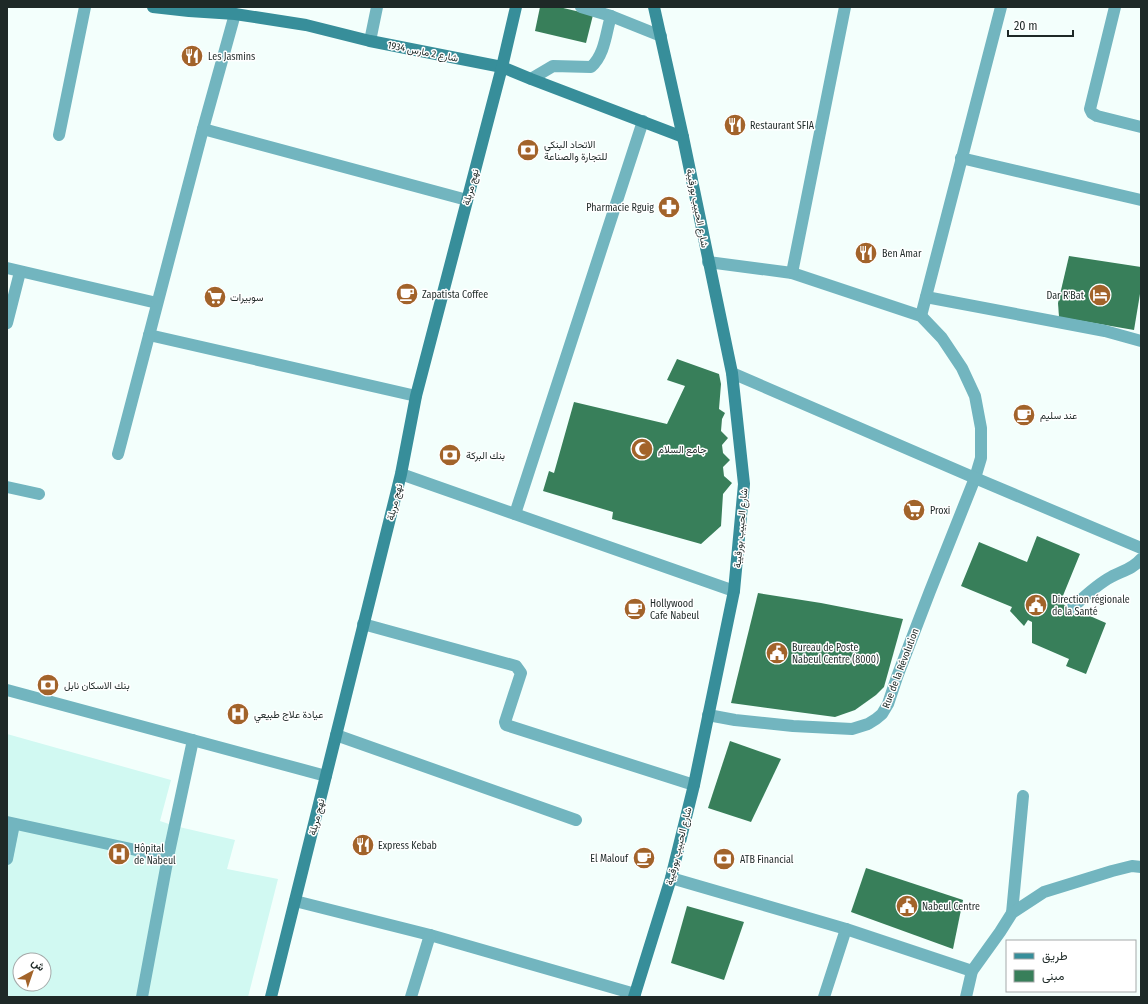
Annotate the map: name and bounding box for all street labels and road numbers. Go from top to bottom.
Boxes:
street label: شارع 2 مارس 1934 [386,39,459,65]
street label: نهج مربلة [460,168,482,207]
street label: شارع الحبيب بورقيبة [683,168,711,249]
street label: نهج مربلة [385,483,405,522]
street label: شارع الحبيب بورقيبة [732,488,750,569]
street label: Rue de la Révolution [880,627,922,710]
street label: نهج مربلة [307,798,327,837]
street label: شارع الحبيب بورقيبة [663,806,695,887]

